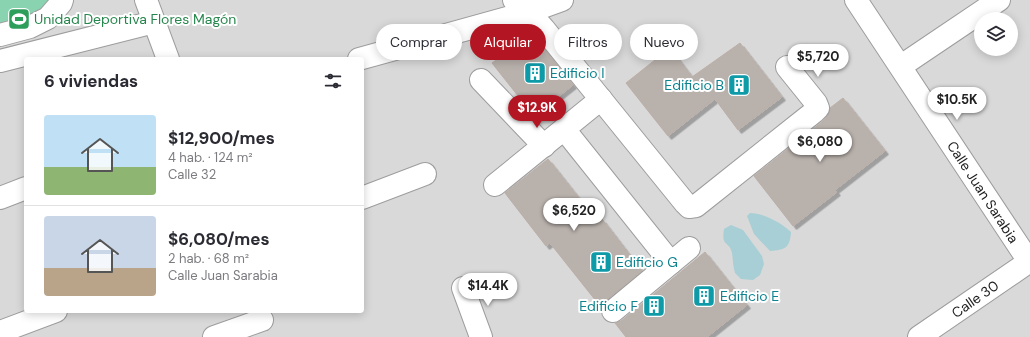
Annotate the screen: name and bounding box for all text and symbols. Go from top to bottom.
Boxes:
sports icon: Unidad Deportiva Flores Magón [6,6,32,32]
place label: Unidad Deportiva Flores Magón [34,10,236,28]
map controls [974,12,1018,56]
button: layers [974,12,1018,56]
chip: Comprar [376,24,462,60]
chip: Alquilar [470,24,546,60]
chip: Filtros [554,24,622,60]
chip: Nuevo [630,24,698,60]
pin: $5,720 [785,44,851,78]
text: $5,720 [797,48,839,65]
building icon: Edificio I [522,60,548,86]
place label: Edificio I [550,64,605,82]
text: 6 viviendas [44,70,138,92]
icon: filters [322,70,344,92]
building icon: Edificio B [726,72,752,98]
place label: Edificio B [664,76,724,94]
pin: $10.5K [924,87,990,121]
text: $10.5K [936,91,978,108]
pin: $12.9K [504,95,570,129]
text: $12.9K [517,99,557,116]
text: $12,900/mes [168,127,275,149]
pin: $6,080 [787,129,853,163]
icon: home [76,131,124,179]
text: $6,080 [797,133,843,150]
street label: Calle Juan Sarabia [943,138,1023,246]
text: 4 hab. · 124 m² [168,149,253,166]
text: Calle 32 [168,166,216,183]
pin: $6,520 [541,198,607,232]
text: $6,520 [552,202,596,219]
text: $6,080/mes [168,228,269,250]
icon: home [76,232,124,280]
building icon: Edificio G [588,249,614,275]
text: 2 hab. · 68 m² [168,250,249,267]
place label: Edificio G [616,253,678,271]
text: Calle Juan Sarabia [168,267,278,284]
pin: $14.4K [455,273,521,307]
street label: Calle 30 [948,276,1002,322]
text: $14.4K [467,277,509,294]
building icon: Edificio E [691,283,717,309]
place label: Edificio E [720,287,779,305]
building icon: Edificio F [641,293,667,319]
place label: Edificio F [579,297,638,315]

